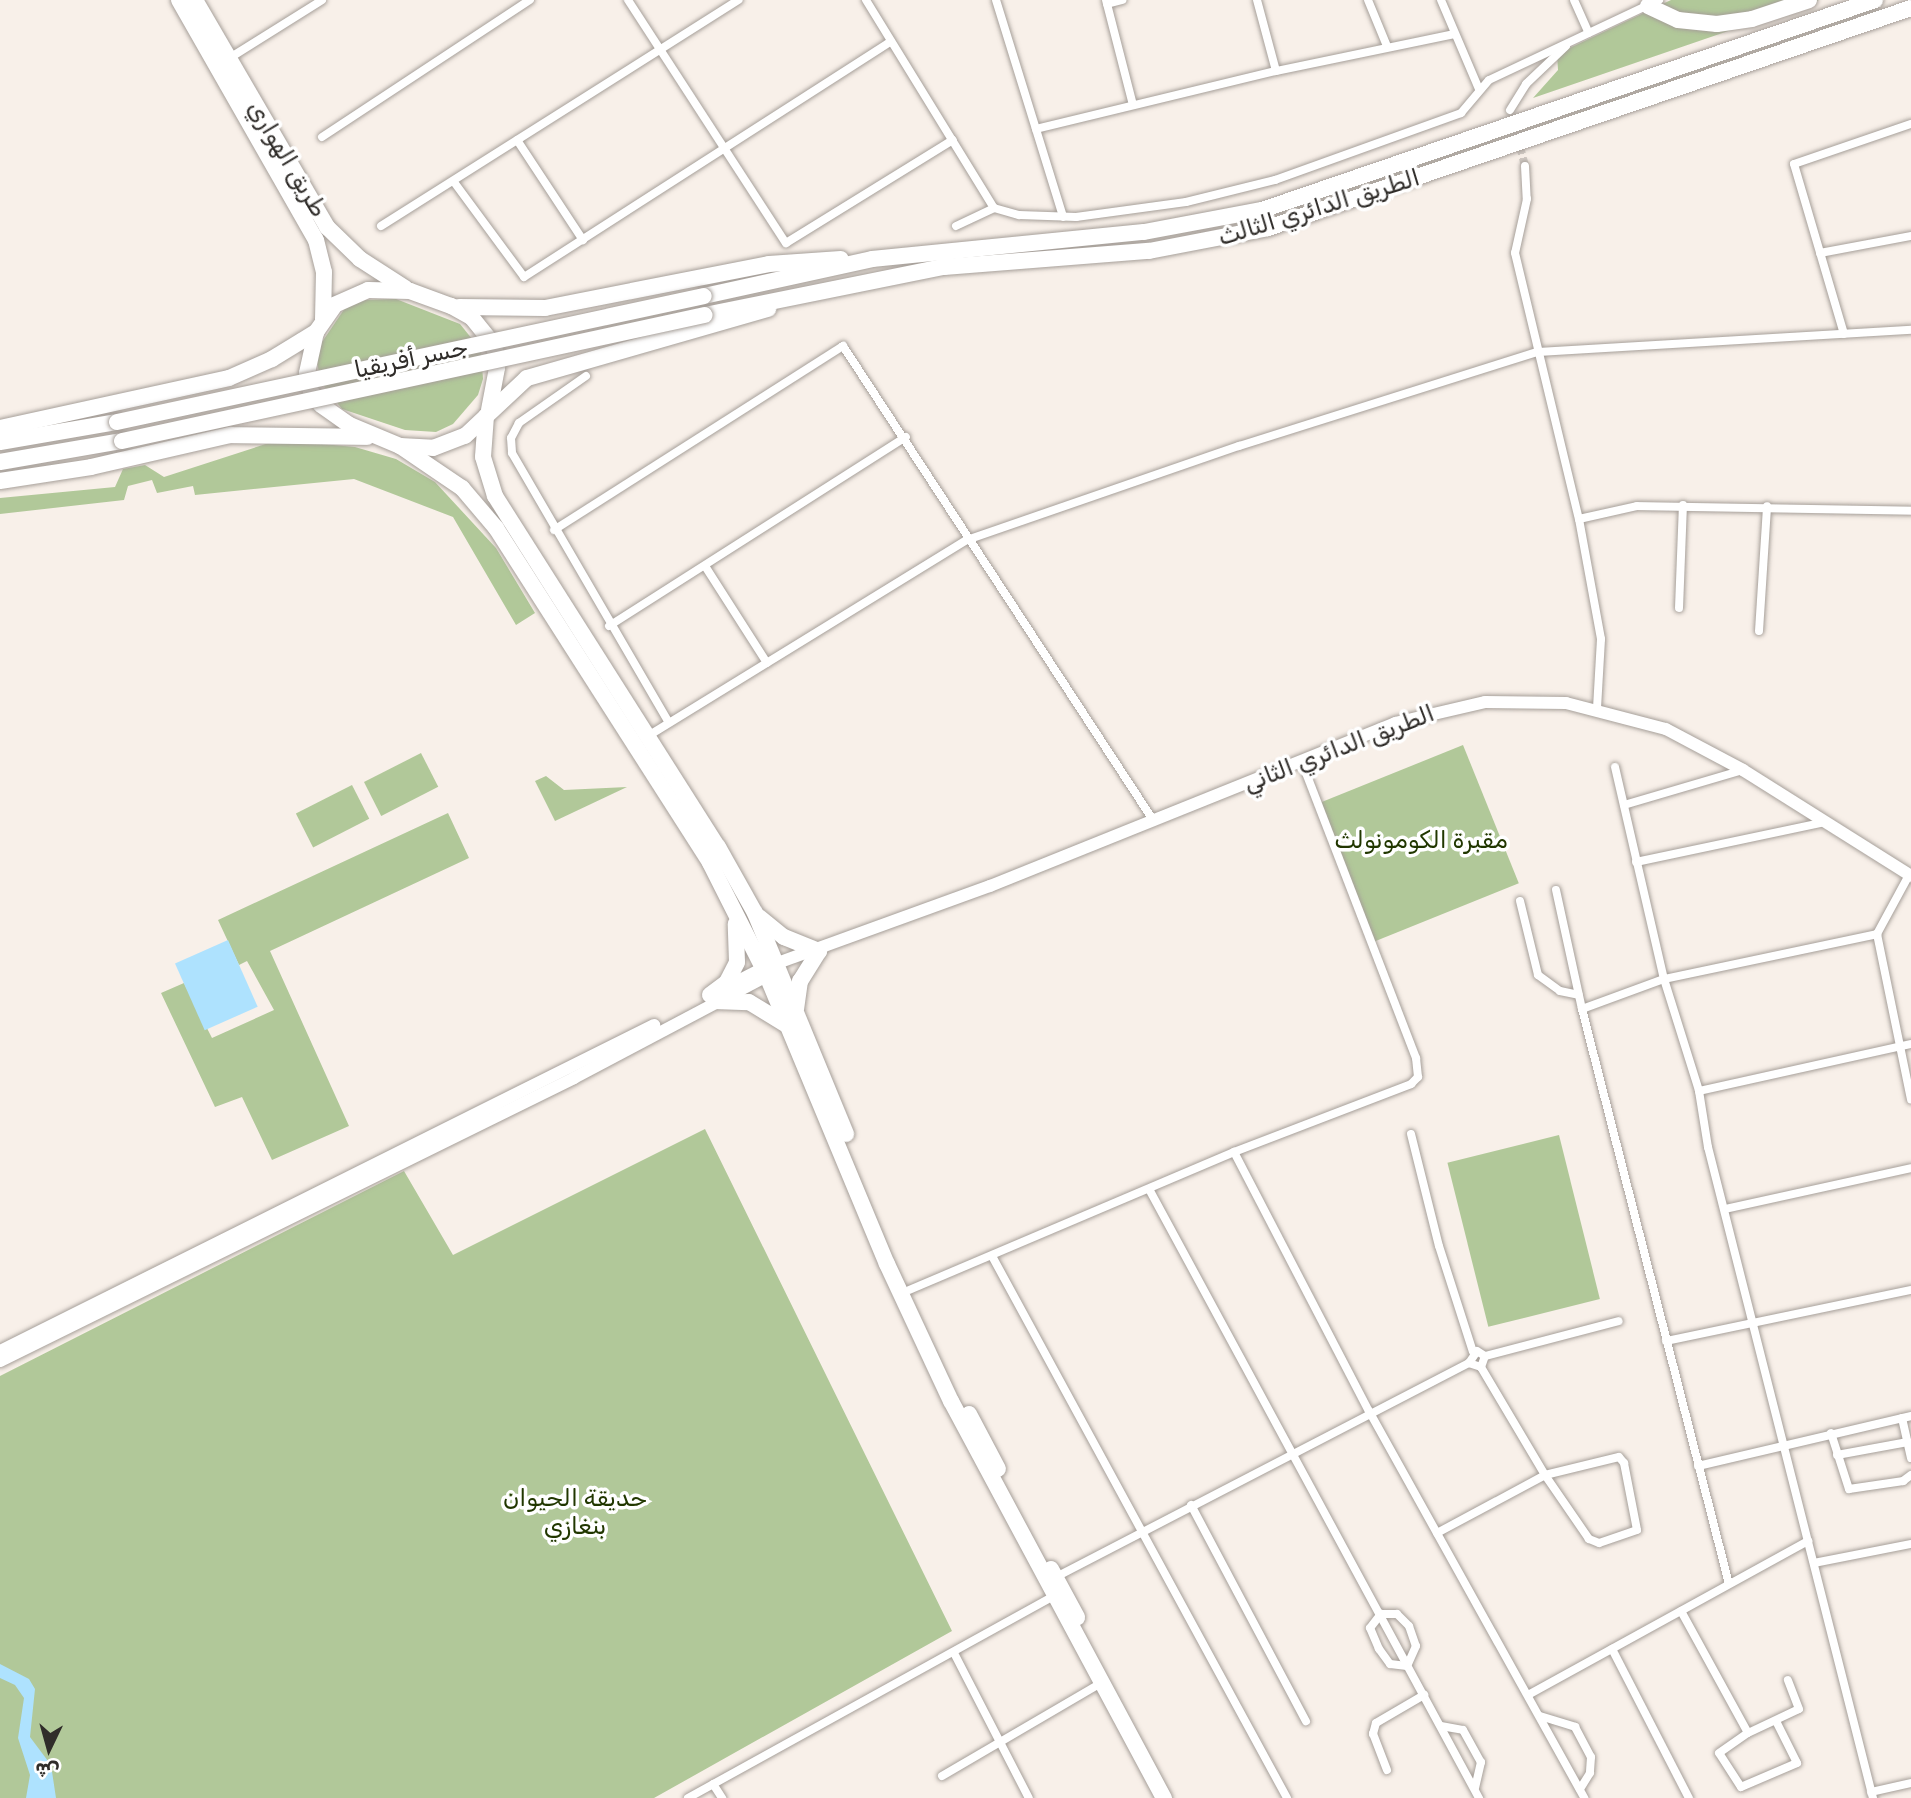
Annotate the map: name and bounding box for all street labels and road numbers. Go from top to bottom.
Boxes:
street label: طريق الهواري [241,96,333,222]
street label: الطريق الدائري الثالث [1215,164,1423,252]
street label: جسر أفريقيا [352,333,470,385]
street label: الطريق الدائري الثاني [1239,699,1439,799]

